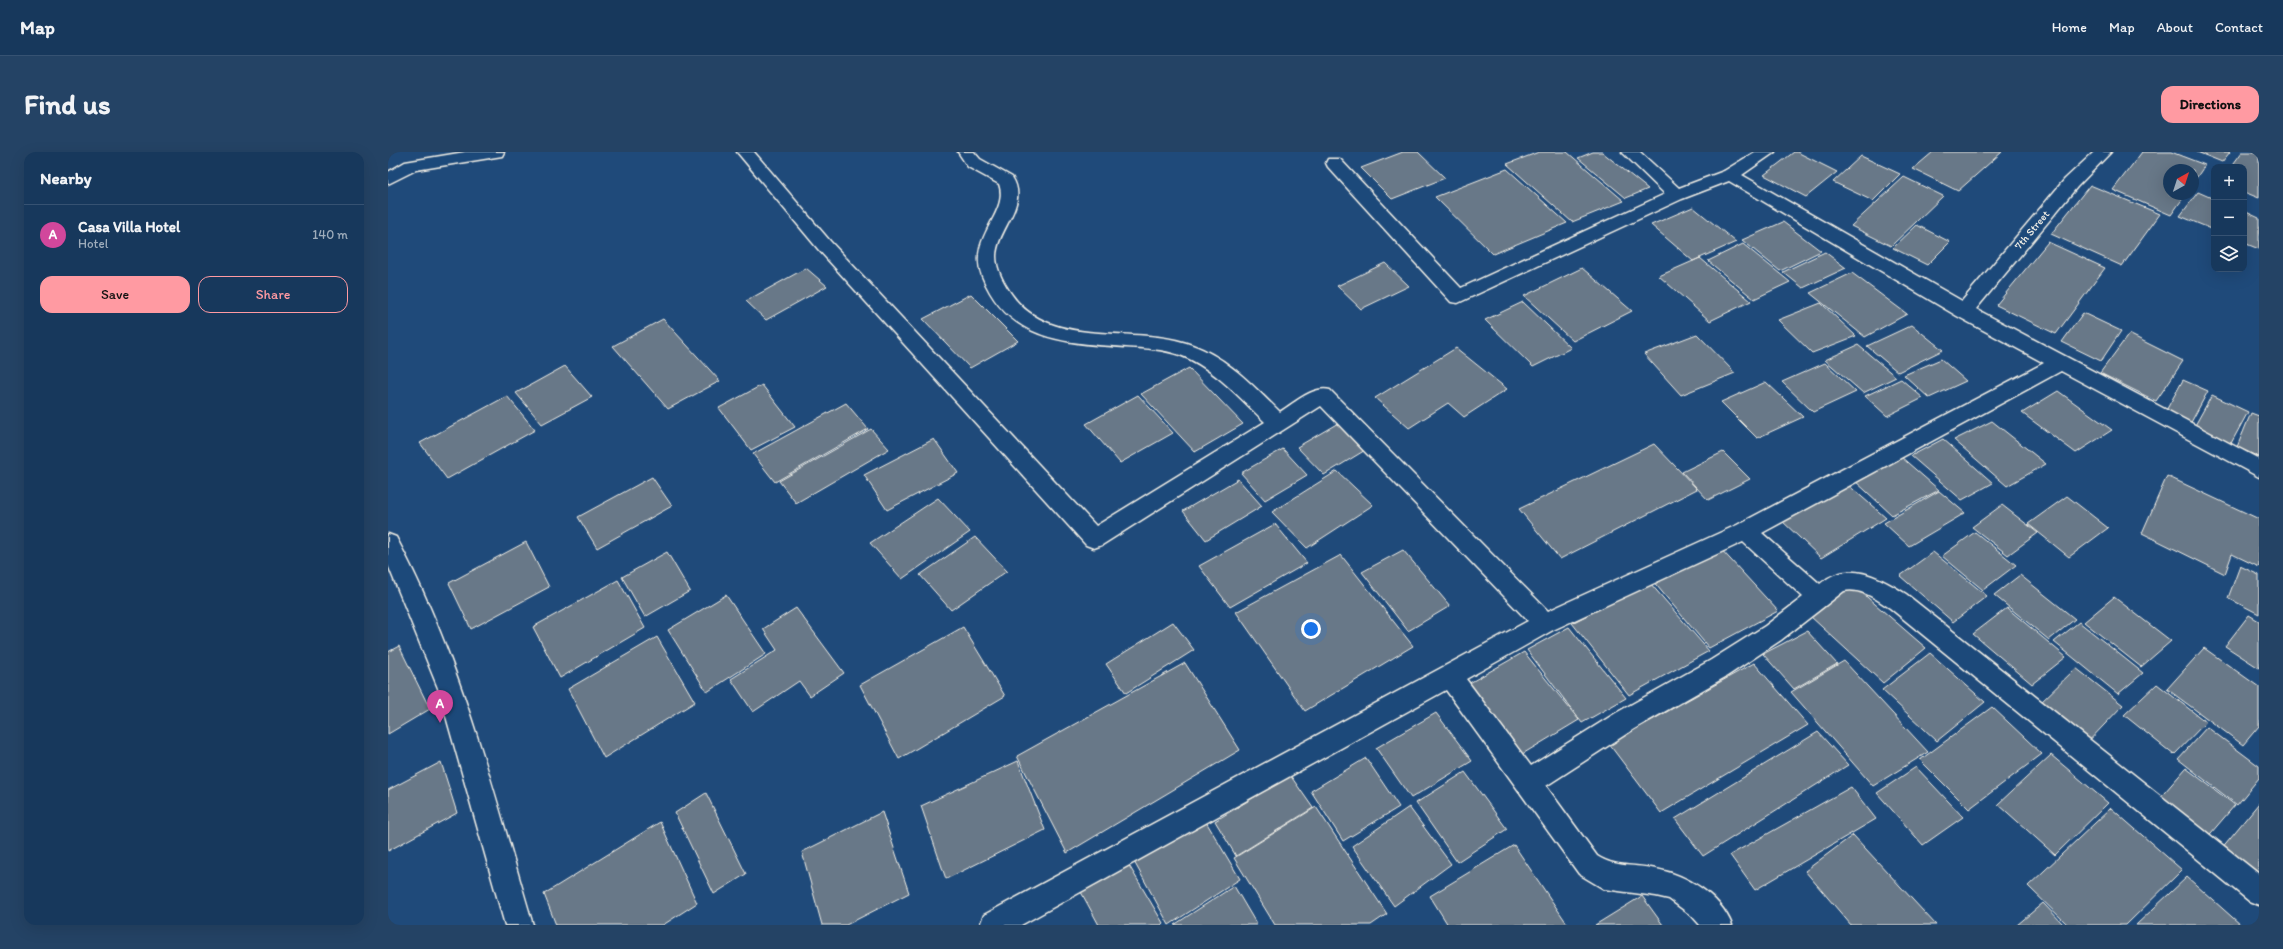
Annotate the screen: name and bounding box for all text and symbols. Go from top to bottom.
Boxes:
text: Map [20,16,55,39]
text: Home [2052,19,2087,36]
text: Map [2109,19,2135,36]
text: About [2157,19,2193,36]
text: Contact [2215,19,2263,36]
button: Directions [2161,86,2259,123]
text: Find us [24,87,111,121]
north arrow [2163,164,2199,200]
map controls [2211,164,2247,272]
button: + [2211,164,2247,200]
text: Nearby [40,168,92,188]
button: − [2211,200,2247,236]
street label: 7th Street [2012,208,2052,252]
text: Casa Villa Hotel [78,218,180,236]
text: A [49,227,57,242]
text: 140 m [312,227,348,242]
text: Hotel [78,236,108,251]
button: layers [2211,236,2247,272]
button: Save [40,276,190,313]
button: Share [198,276,348,313]
your location [1301,619,1321,639]
pin: A [427,690,453,723]

